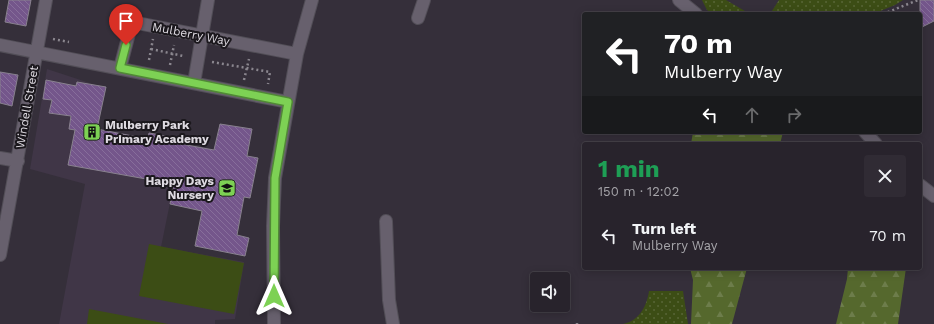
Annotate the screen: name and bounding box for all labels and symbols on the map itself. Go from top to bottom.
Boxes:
pin [109,4,143,45]
street label: Mulberry Way [151,20,232,49]
street label: Windell Street [13,65,41,149]
place label: Mulberry Park Primary Academy [105,118,209,146]
building icon: Mulberry Park Primary Academy [82,122,102,142]
place label: Happy Days Nursery [145,174,215,202]
school or university icon: Happy Days Nursery [217,178,237,198]
position arrow [253,275,295,317]

